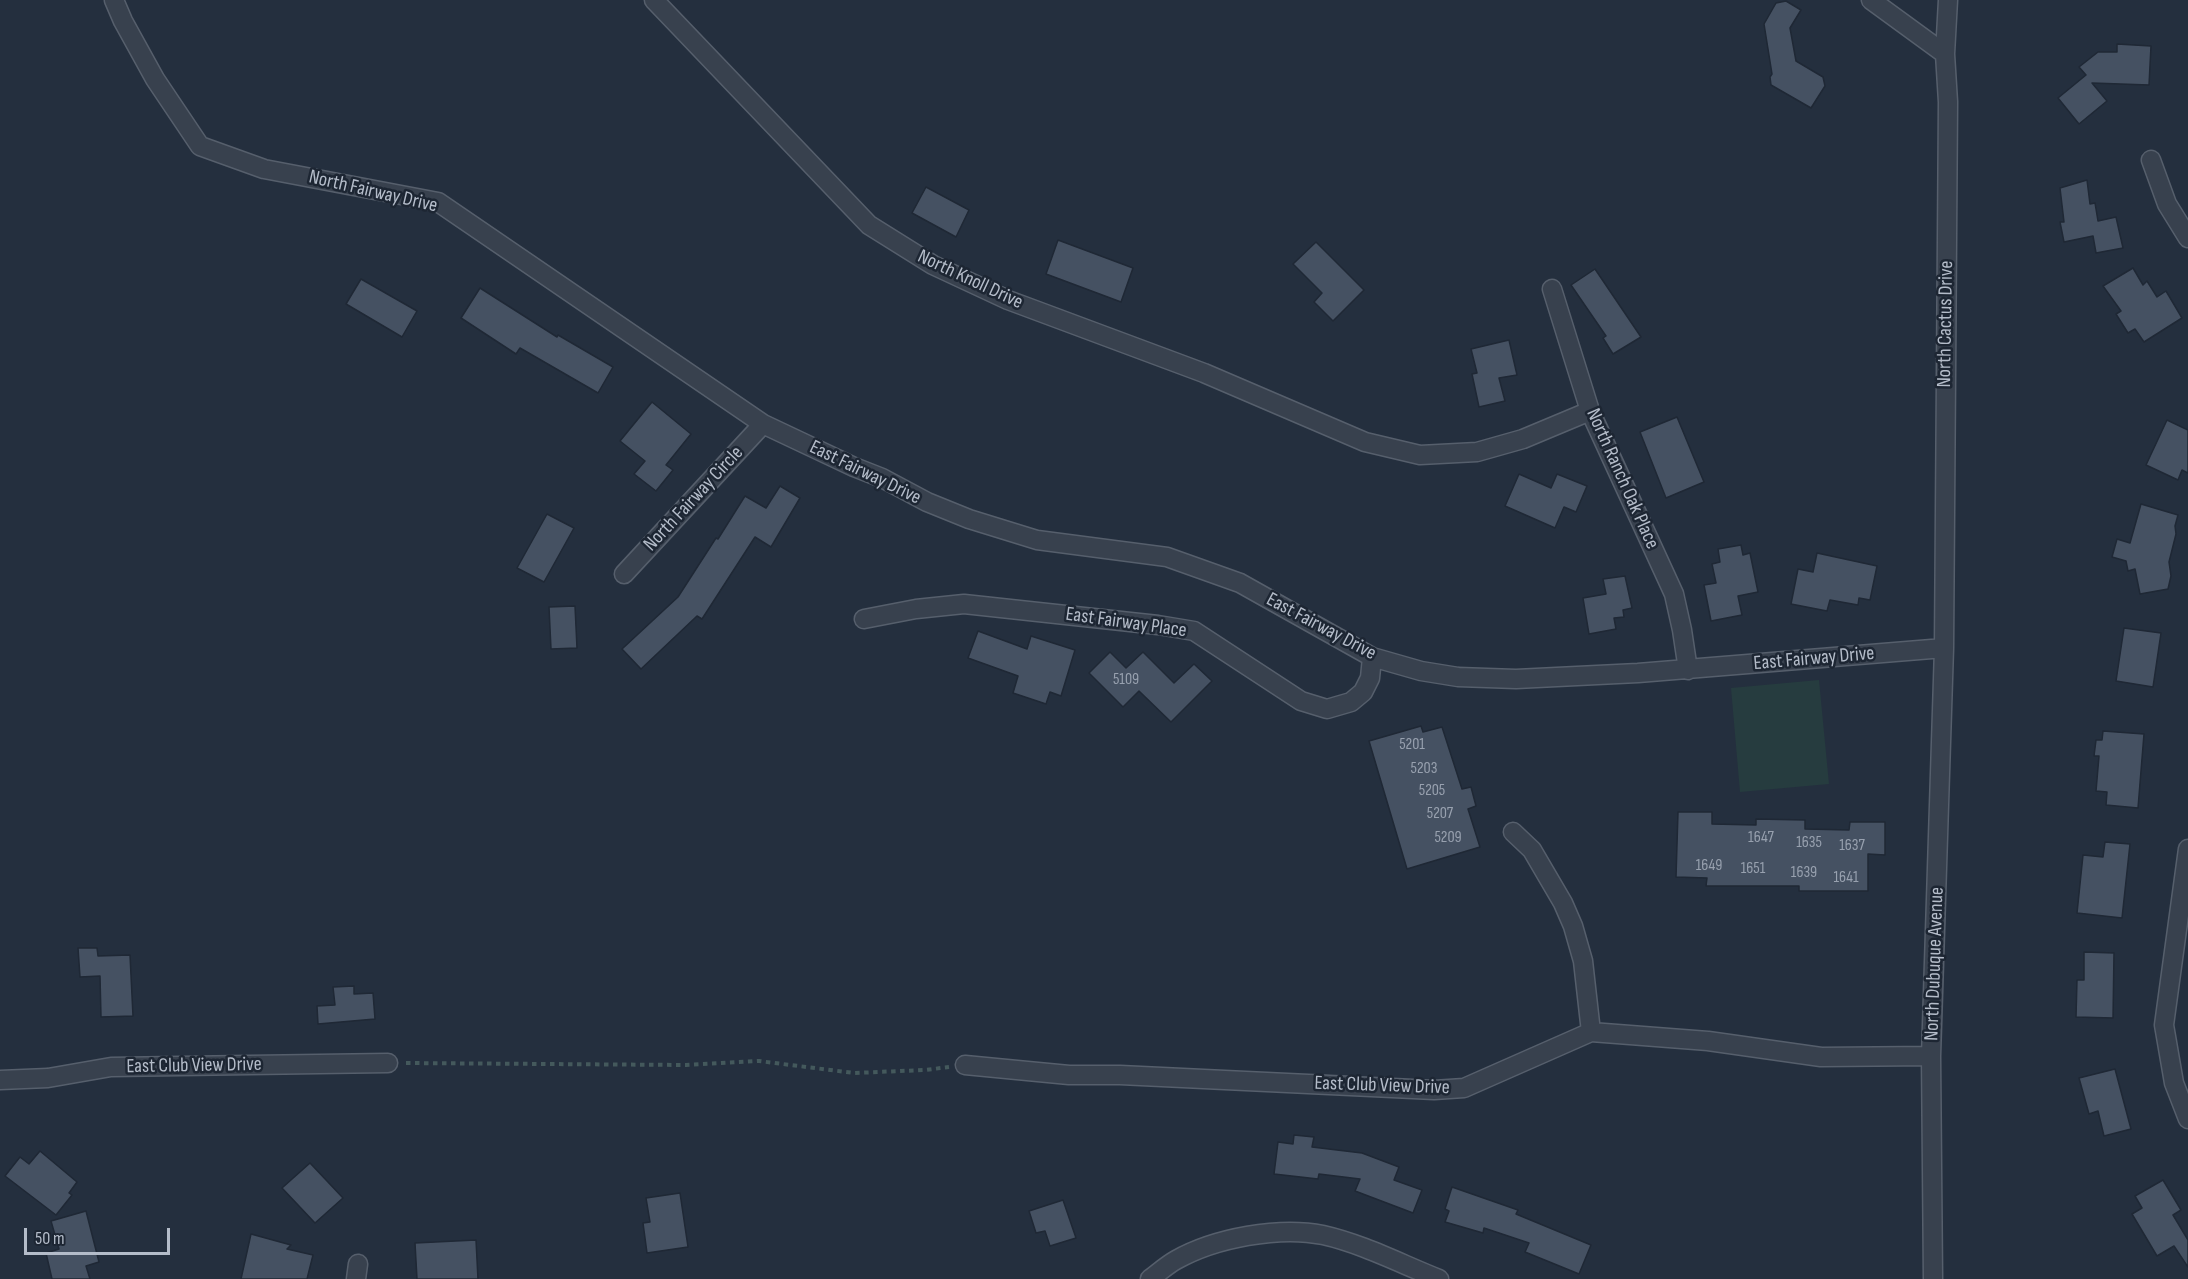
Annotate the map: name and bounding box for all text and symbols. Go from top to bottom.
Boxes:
street label: North Fairway Drive [306,166,440,218]
street label: North Knoll Drive [913,245,1027,315]
street label: North Cactus Drive [1933,260,1959,388]
street label: North Ranch Oak Place [1580,405,1664,553]
street label: East Fairway Drive [805,436,925,510]
street label: North Fairway Circle [639,441,749,557]
street label: East Fairway Drive [1262,588,1380,666]
street label: East Fairway Place [1064,603,1188,643]
street label: East Fairway Drive [1753,642,1875,676]
house number: 5109 [1113,670,1139,690]
house number: 5201 [1399,735,1425,755]
house number: 5203 [1411,759,1437,779]
house number: 5205 [1419,781,1445,801]
house number: 5207 [1427,804,1453,824]
house number: 5209 [1434,828,1462,848]
house number: 1647 [1748,828,1774,848]
house number: 1635 [1796,833,1822,853]
house number: 1637 [1839,836,1865,856]
house number: 1649 [1696,856,1722,876]
house number: 1651 [1741,859,1765,879]
house number: 1639 [1791,863,1817,883]
house number: 1641 [1833,868,1859,888]
street label: North Dubuque Avenue [1920,887,1950,1041]
street label: East Club View Drive [126,1053,262,1079]
street label: East Club View Drive [1314,1072,1450,1100]
scale bar [27,1216,172,1254]
text: 50 m [35,1228,65,1249]

